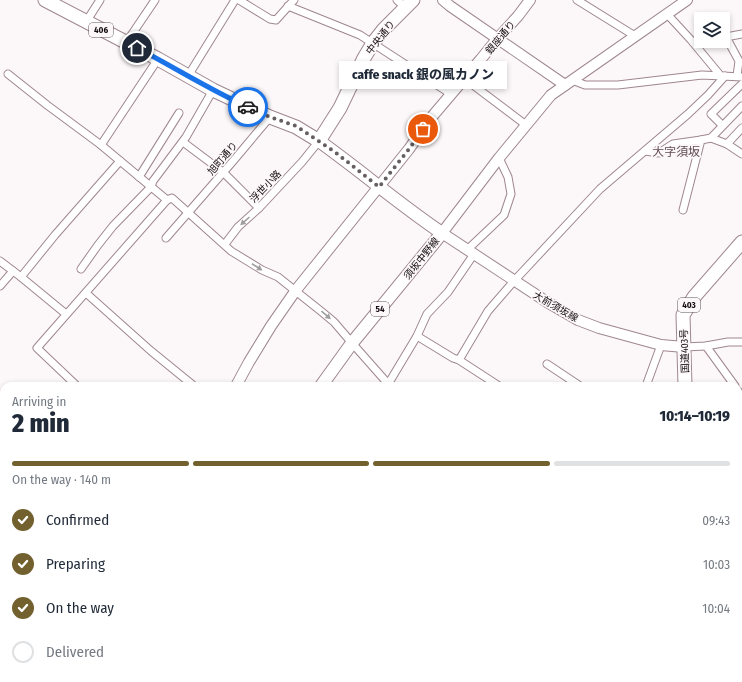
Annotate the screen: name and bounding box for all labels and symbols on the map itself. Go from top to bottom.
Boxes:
street label: 中央通り [364,18,398,57]
street label: 銀座通り [483,18,518,57]
road number: 406 [89,23,113,37]
pin [120,31,154,65]
callout: caffe snack 銀の風カノン [339,61,507,89]
courier [228,87,268,127]
pin [406,112,440,146]
street label: 旭町通り [205,140,240,178]
district label: 大字須坂 [652,145,700,159]
street label: 浮世小路 [248,168,284,205]
one-way arrow [240,216,250,226]
street label: 須坂中野線 [401,235,442,282]
one-way arrow [252,263,262,271]
street label: 大前須坂線 [531,289,580,325]
road number: 403 [678,298,700,312]
road number: 54 [371,302,389,316]
one-way arrow [321,310,331,320]
street label: 国道403号 [678,329,692,373]

